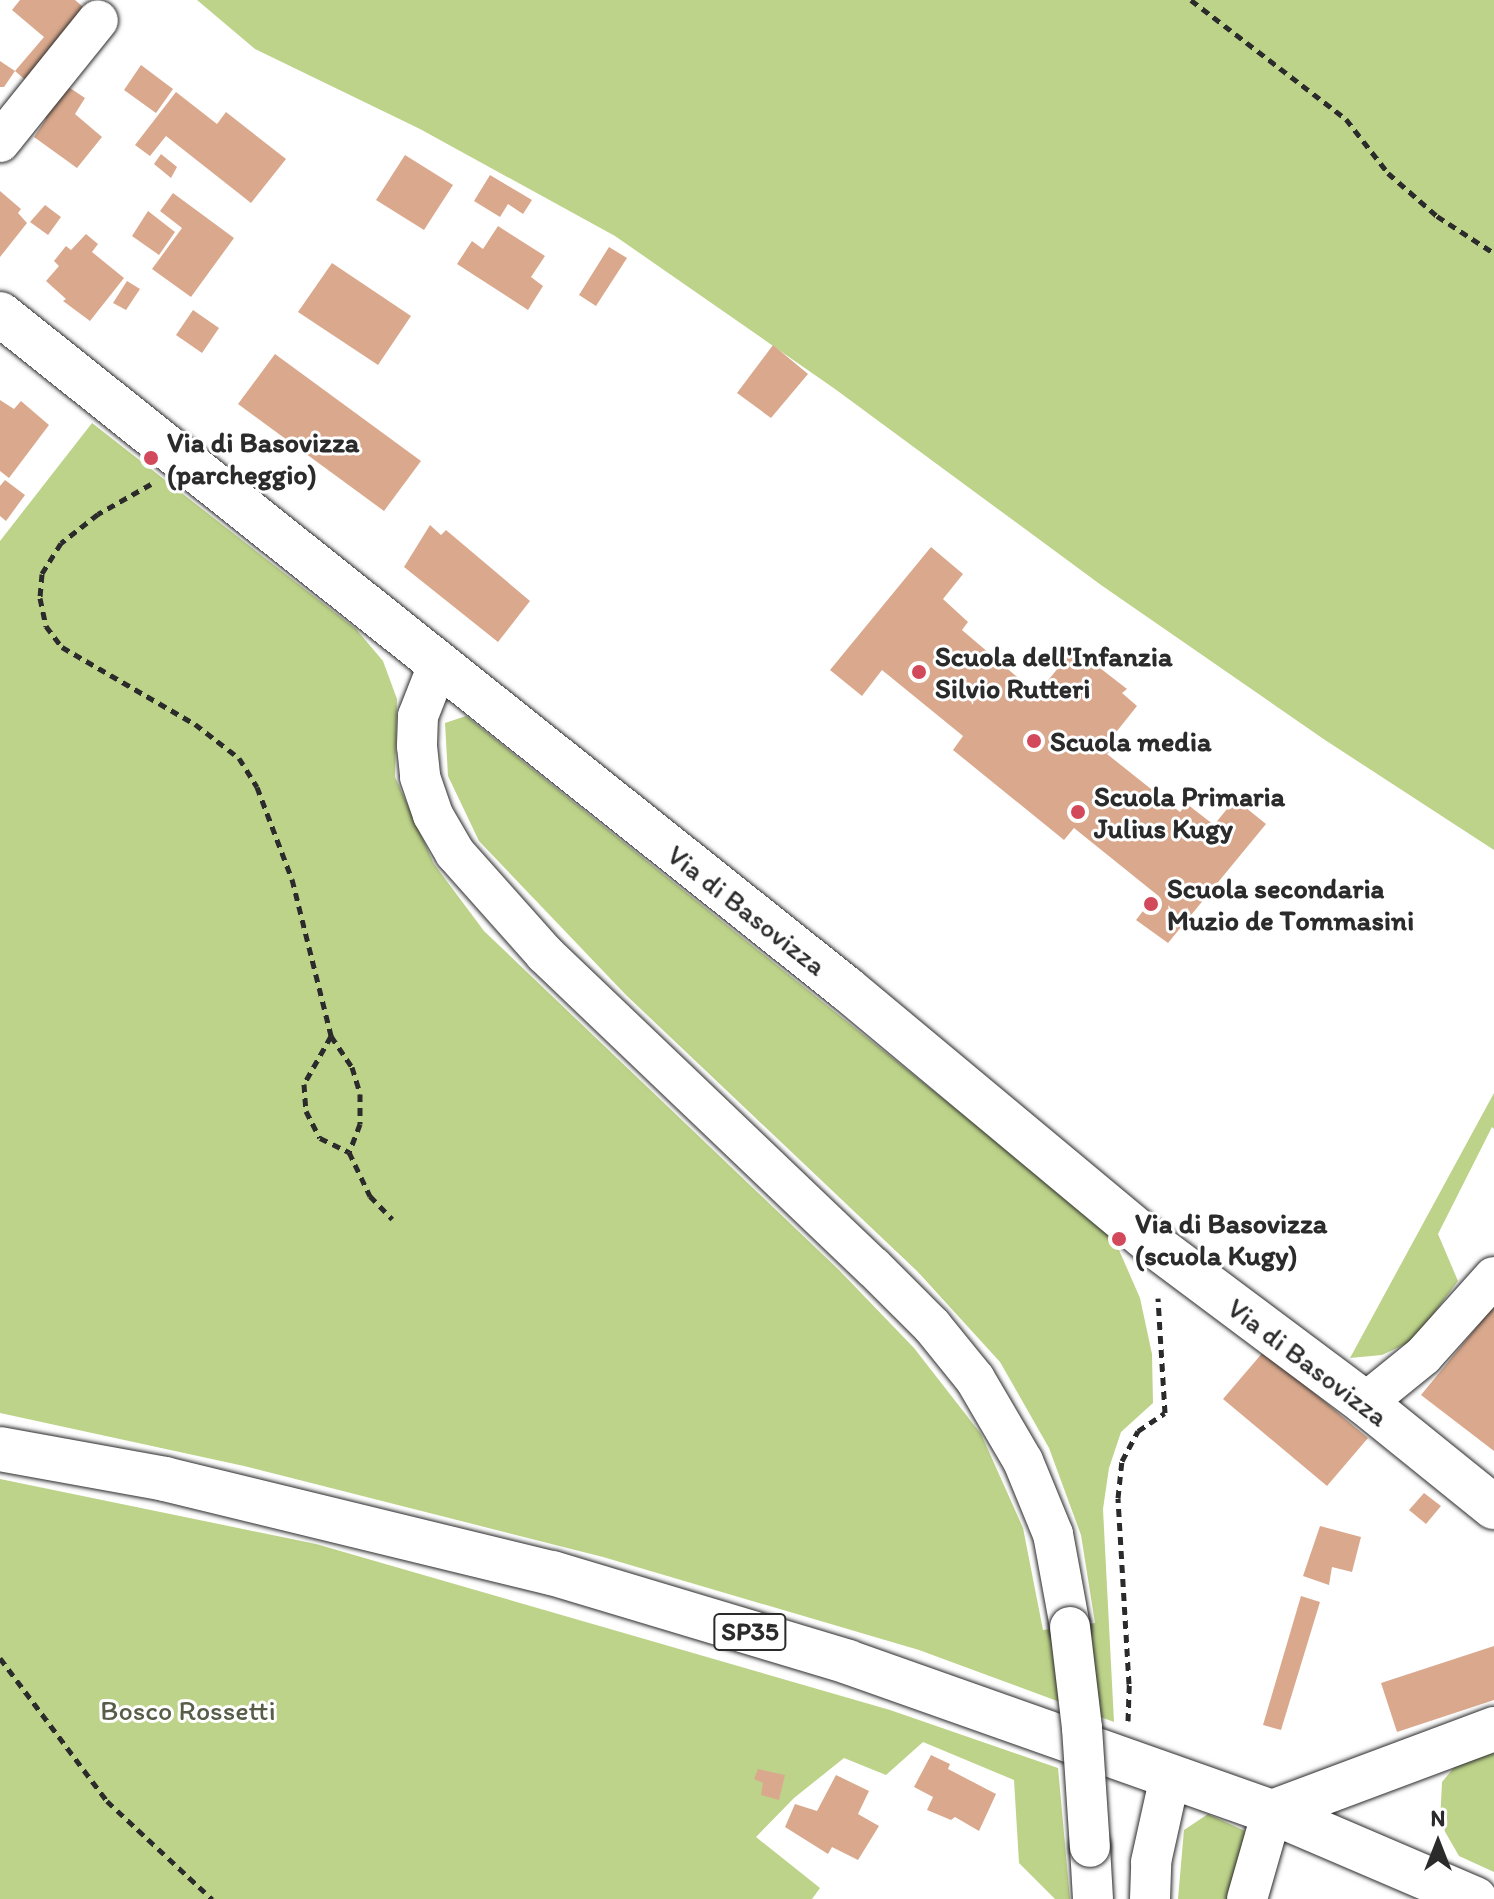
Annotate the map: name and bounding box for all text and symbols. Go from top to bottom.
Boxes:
place label: Via di Basovizza (parcheggio) [167,425,360,491]
marker: Via di Basovizza (parcheggio) [142,449,160,467]
place label: Scuola dell'Infanzia Silvio Rutteri [935,639,1174,705]
marker: Scuola dell'Infanzia Silvio Rutteri [910,663,928,681]
place label: Scuola media [1050,724,1211,758]
marker: Scuola media [1025,732,1043,750]
place label: Scuola Primaria Julius Kugy [1094,779,1285,845]
marker: Scuola Primaria Julius Kugy [1069,803,1087,821]
street label: Via di Basovizza [661,837,833,983]
place label: Scuola secondaria Muzio de Tommasini [1167,871,1410,937]
marker: Scuola secondaria Muzio de Tommasini [1142,895,1160,913]
place label: Via di Basovizza (scuola Kugy) [1135,1206,1328,1272]
marker: Via di Basovizza (scuola Kugy) [1110,1230,1128,1248]
street label: Via di Basovizza [1221,1291,1395,1433]
road number: SP35 [712,1610,788,1654]
park label: Bosco Rossetti [101,1693,275,1727]
north arrow [1398,1803,1478,1883]
text: N [1431,1805,1445,1832]

